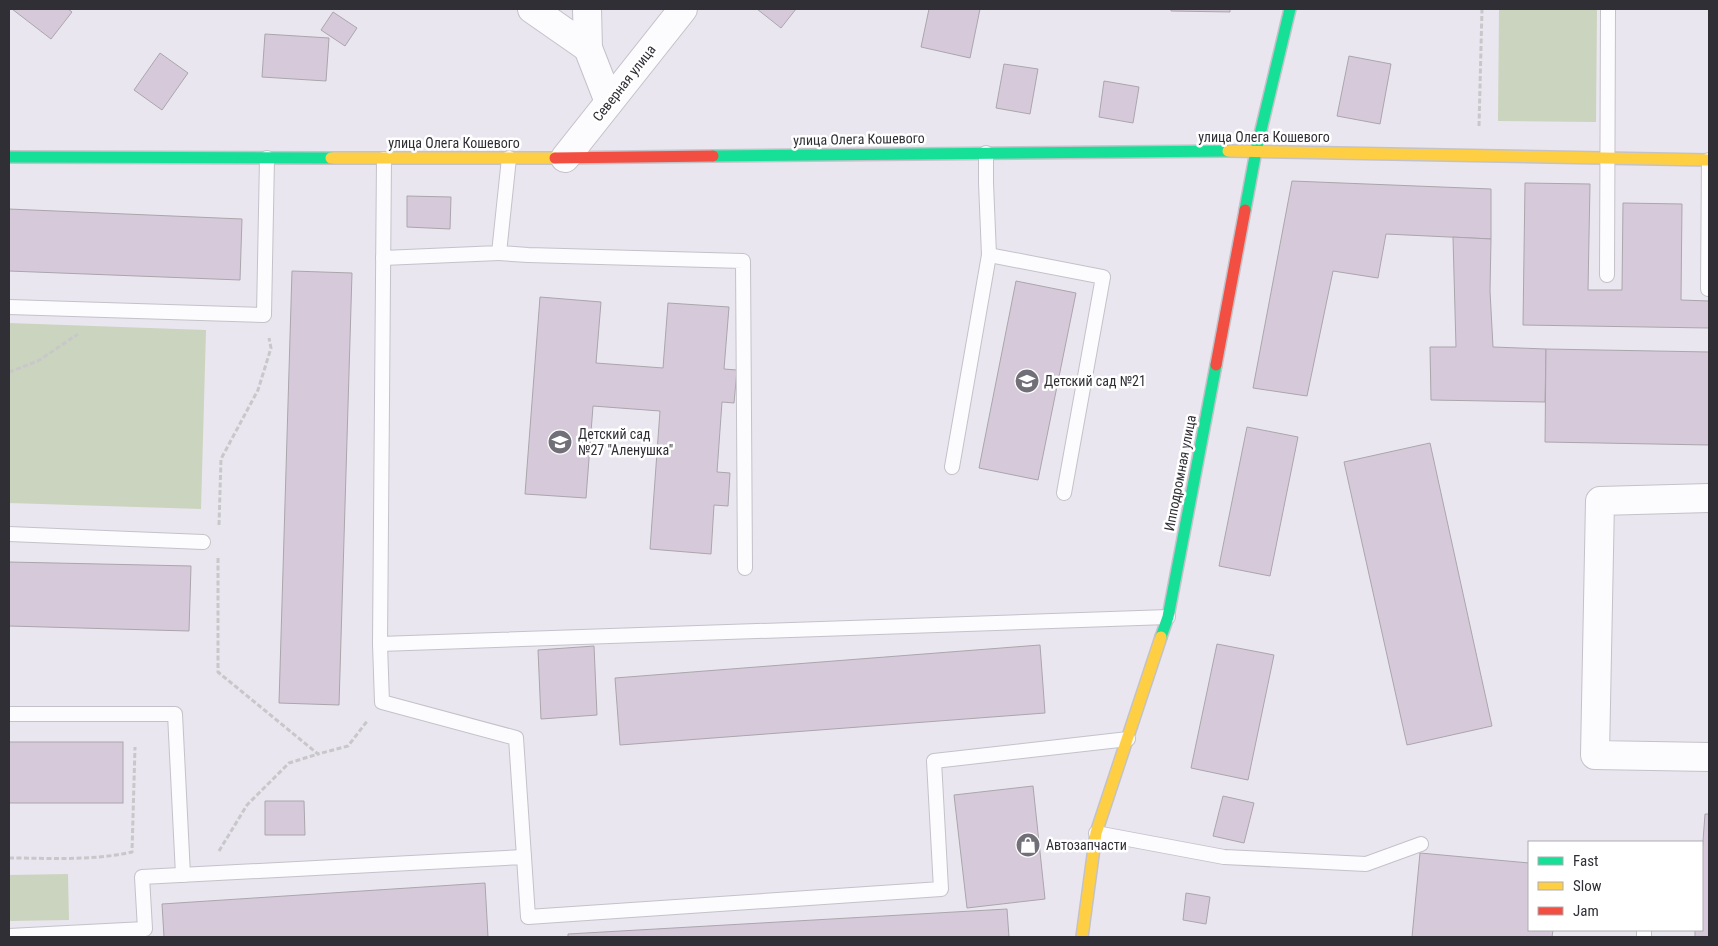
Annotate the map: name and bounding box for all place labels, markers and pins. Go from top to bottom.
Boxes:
school or university icon: Детский сад №21 [1014,368,1040,394]
place label: Детский сад №21 [1044,373,1146,389]
place label: Детский сад №27 "Аленушка" [578,426,673,458]
school or university icon: Детский сад №27 "Аленушка" [547,429,573,455]
shop icon: Автозапчасти [1015,832,1041,858]
place label: Автозапчасти [1046,837,1127,853]

